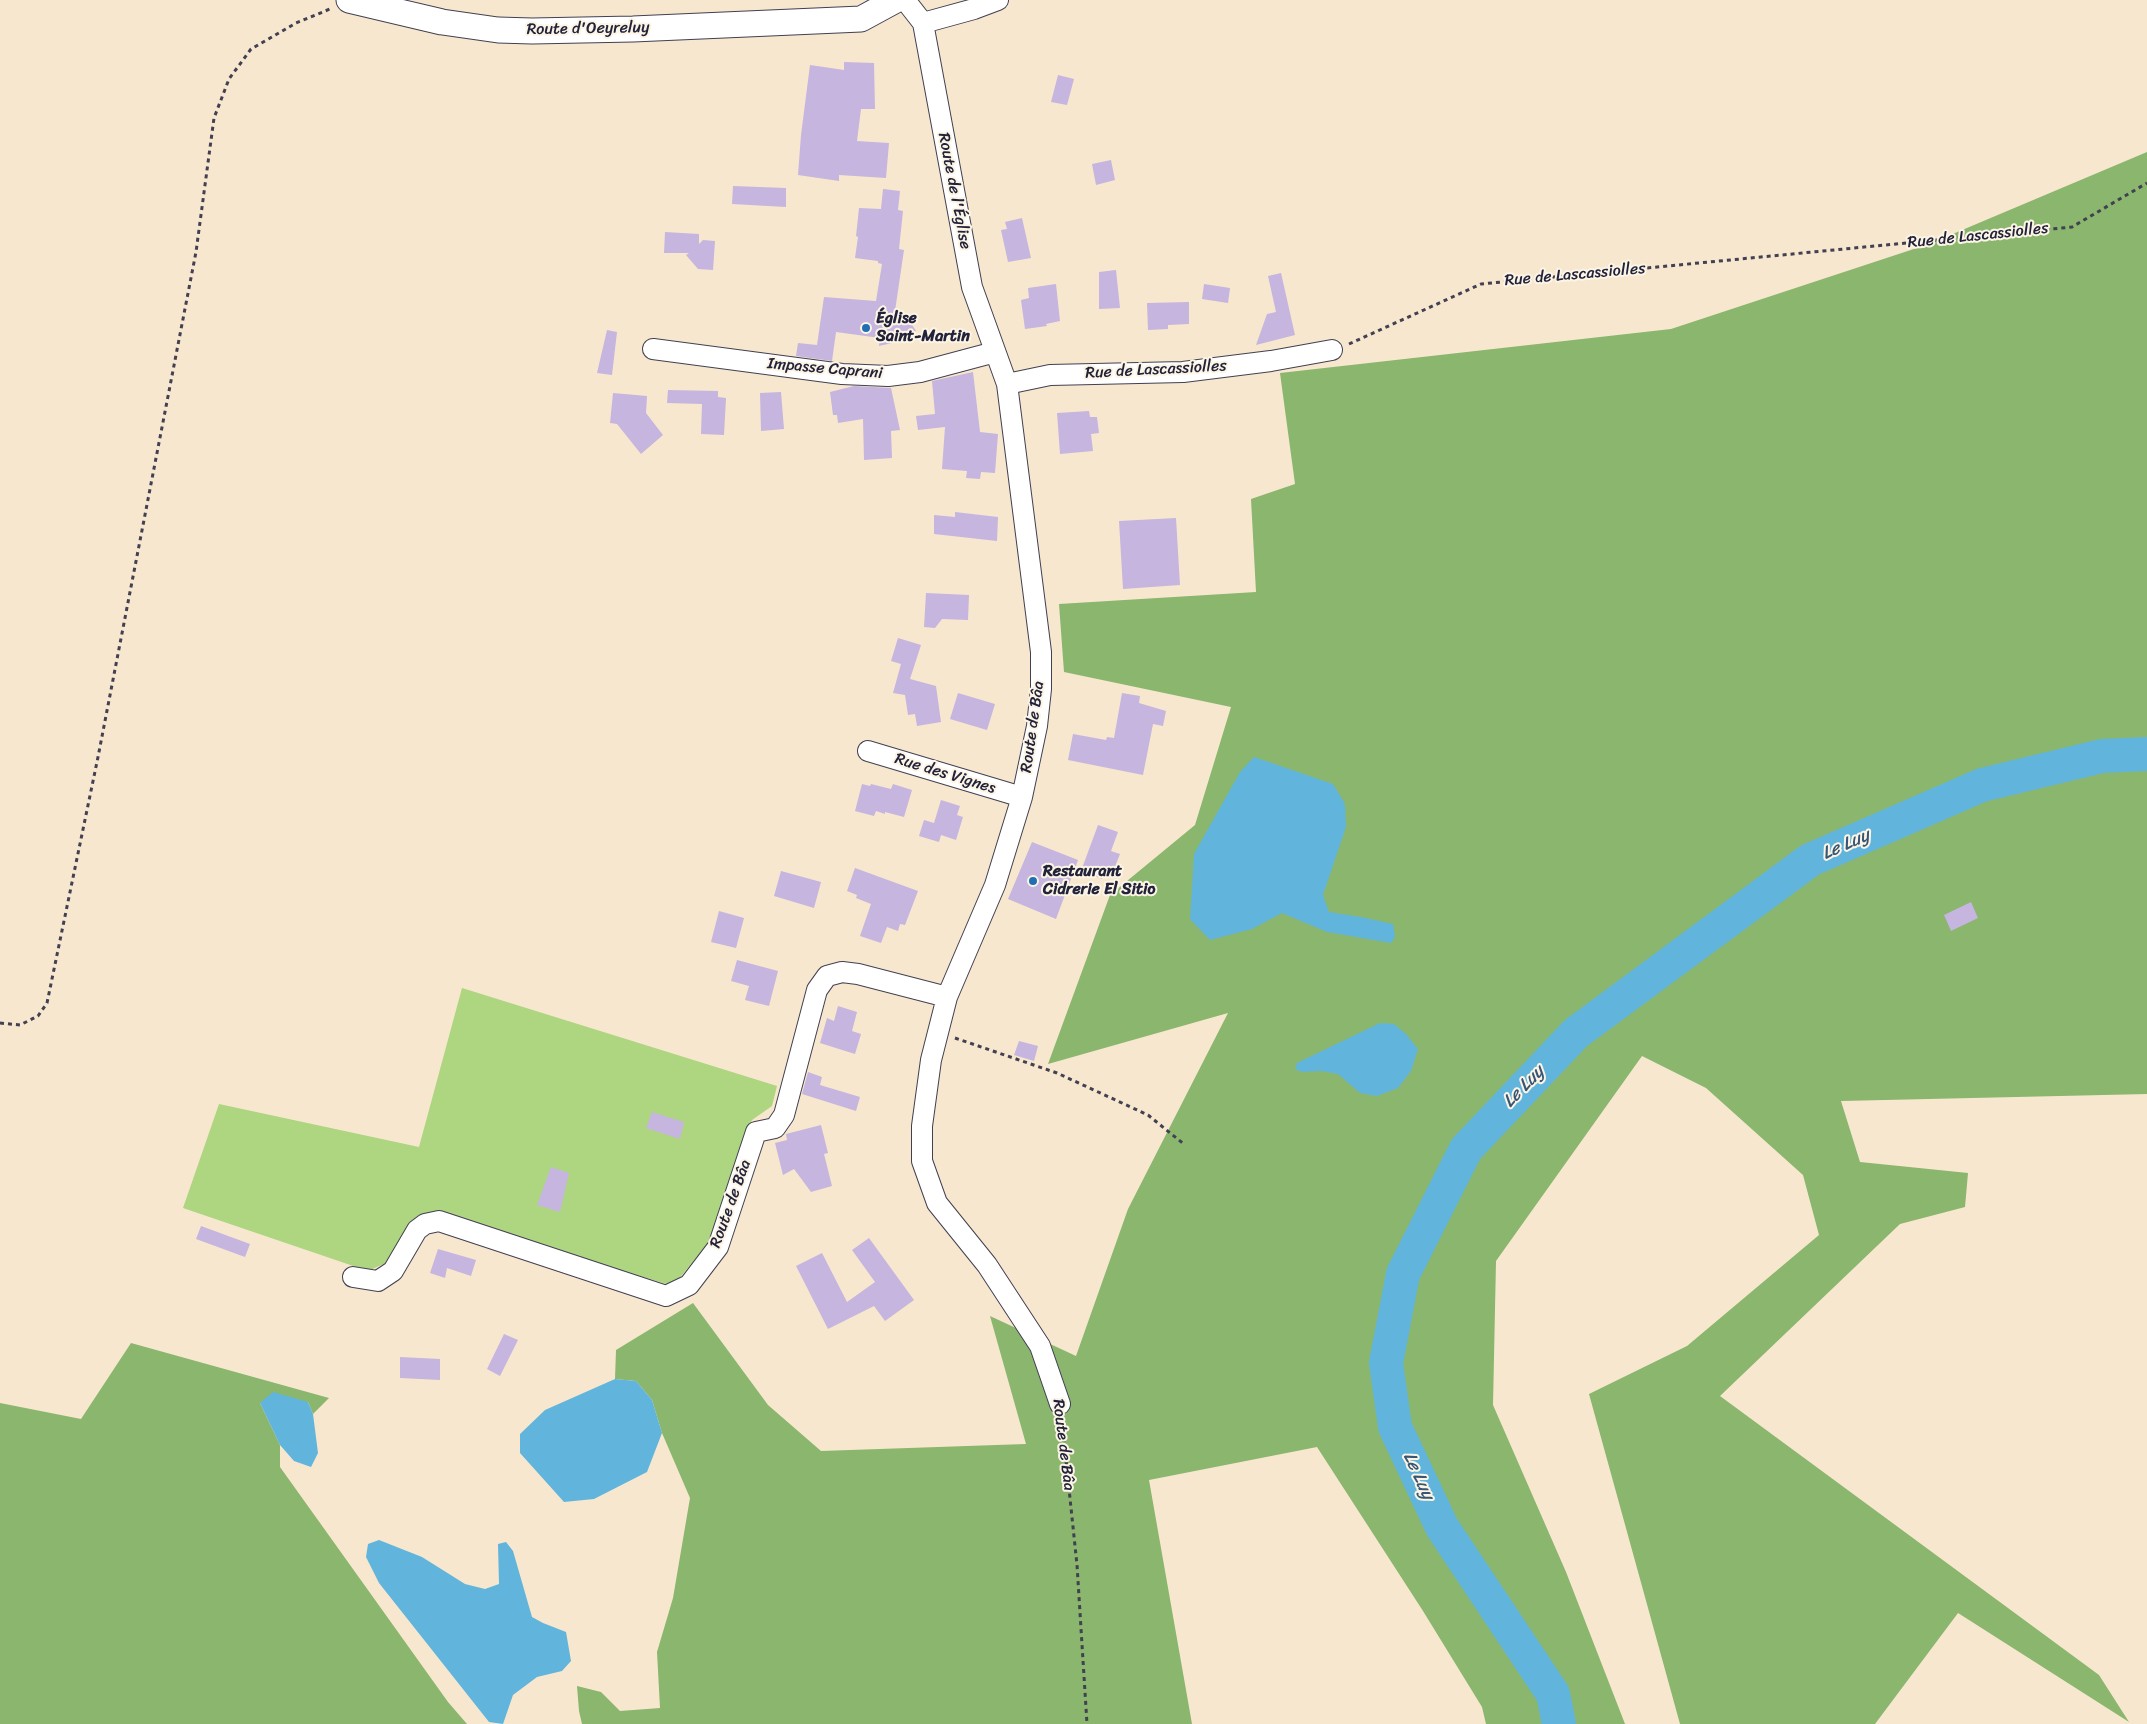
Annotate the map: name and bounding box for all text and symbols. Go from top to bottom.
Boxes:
street label: Route d'Oeyreluy [526,18,650,40]
street label: Route de l'Église [933,131,975,251]
street label: Rue de Lascassiolles [1907,219,2049,253]
street label: Rue de Lascassiolles [1504,259,1646,291]
place label: Église Saint-Martin [876,309,970,347]
marker: Église Saint-Martin [860,322,872,334]
street label: Impasse Caprani [767,354,883,384]
street label: Rue de Lascassiolles [1085,357,1227,383]
street label: Route de Bâa [1017,680,1049,774]
street label: Rue des Vignes [892,750,998,798]
water label: Le Luy [1819,825,1873,865]
place label: Restaurant Cidrerie El Sitio [1043,862,1155,900]
marker: Restaurant Cidrerie El Sitio [1027,875,1039,887]
water label: Le Luy [1499,1062,1549,1112]
street label: Route de Bâa [706,1157,756,1251]
street label: Route de Bâa [1048,1398,1078,1492]
water label: Le Luy [1398,1449,1438,1503]

